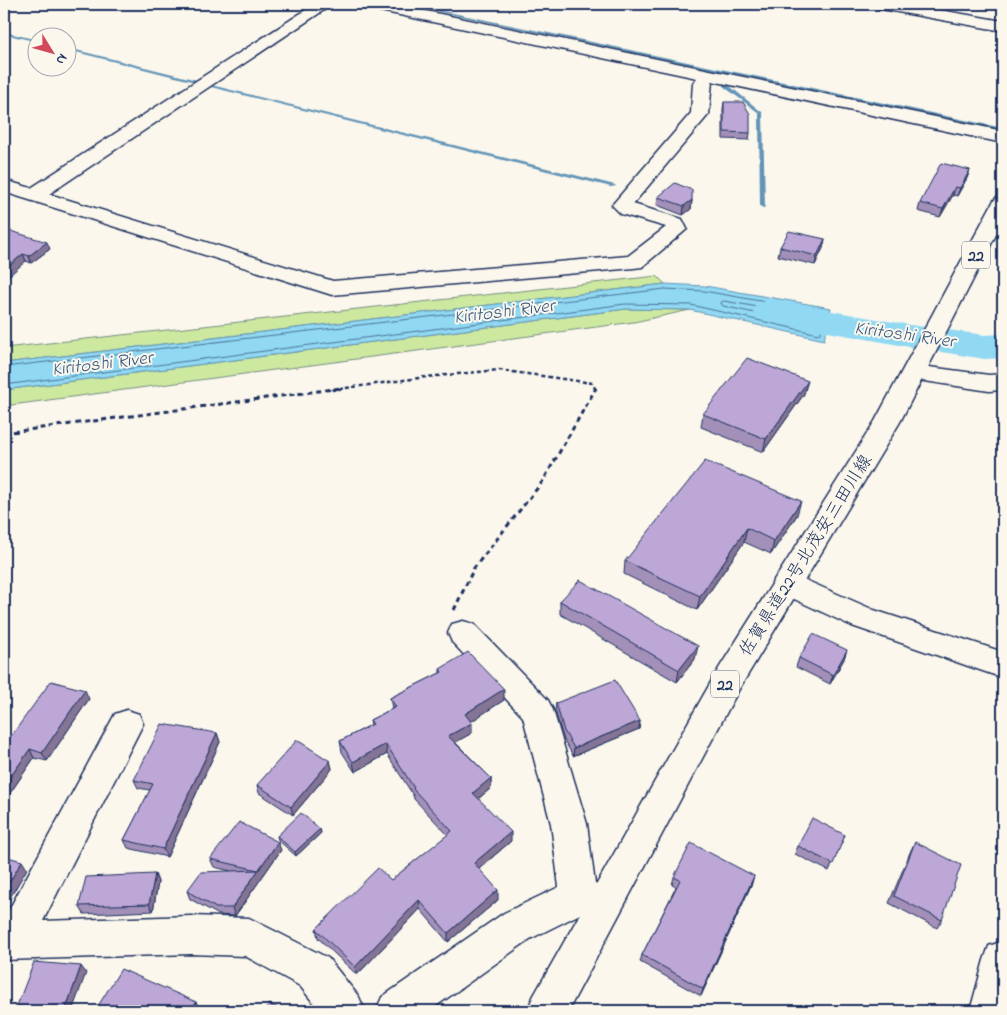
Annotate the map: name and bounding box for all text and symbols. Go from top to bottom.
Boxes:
north arrow [28,28,78,78]
text: N [50,49,72,69]
road number: 22 [962,242,990,268]
water label: Kiritoshi River [452,293,558,332]
water label: Kiritoshi River [853,315,959,356]
water label: Kiritoshi River [50,345,156,384]
street label: 佐賀県道22号北茂安三田川線 [734,450,880,662]
road number: 22 [711,671,739,698]

